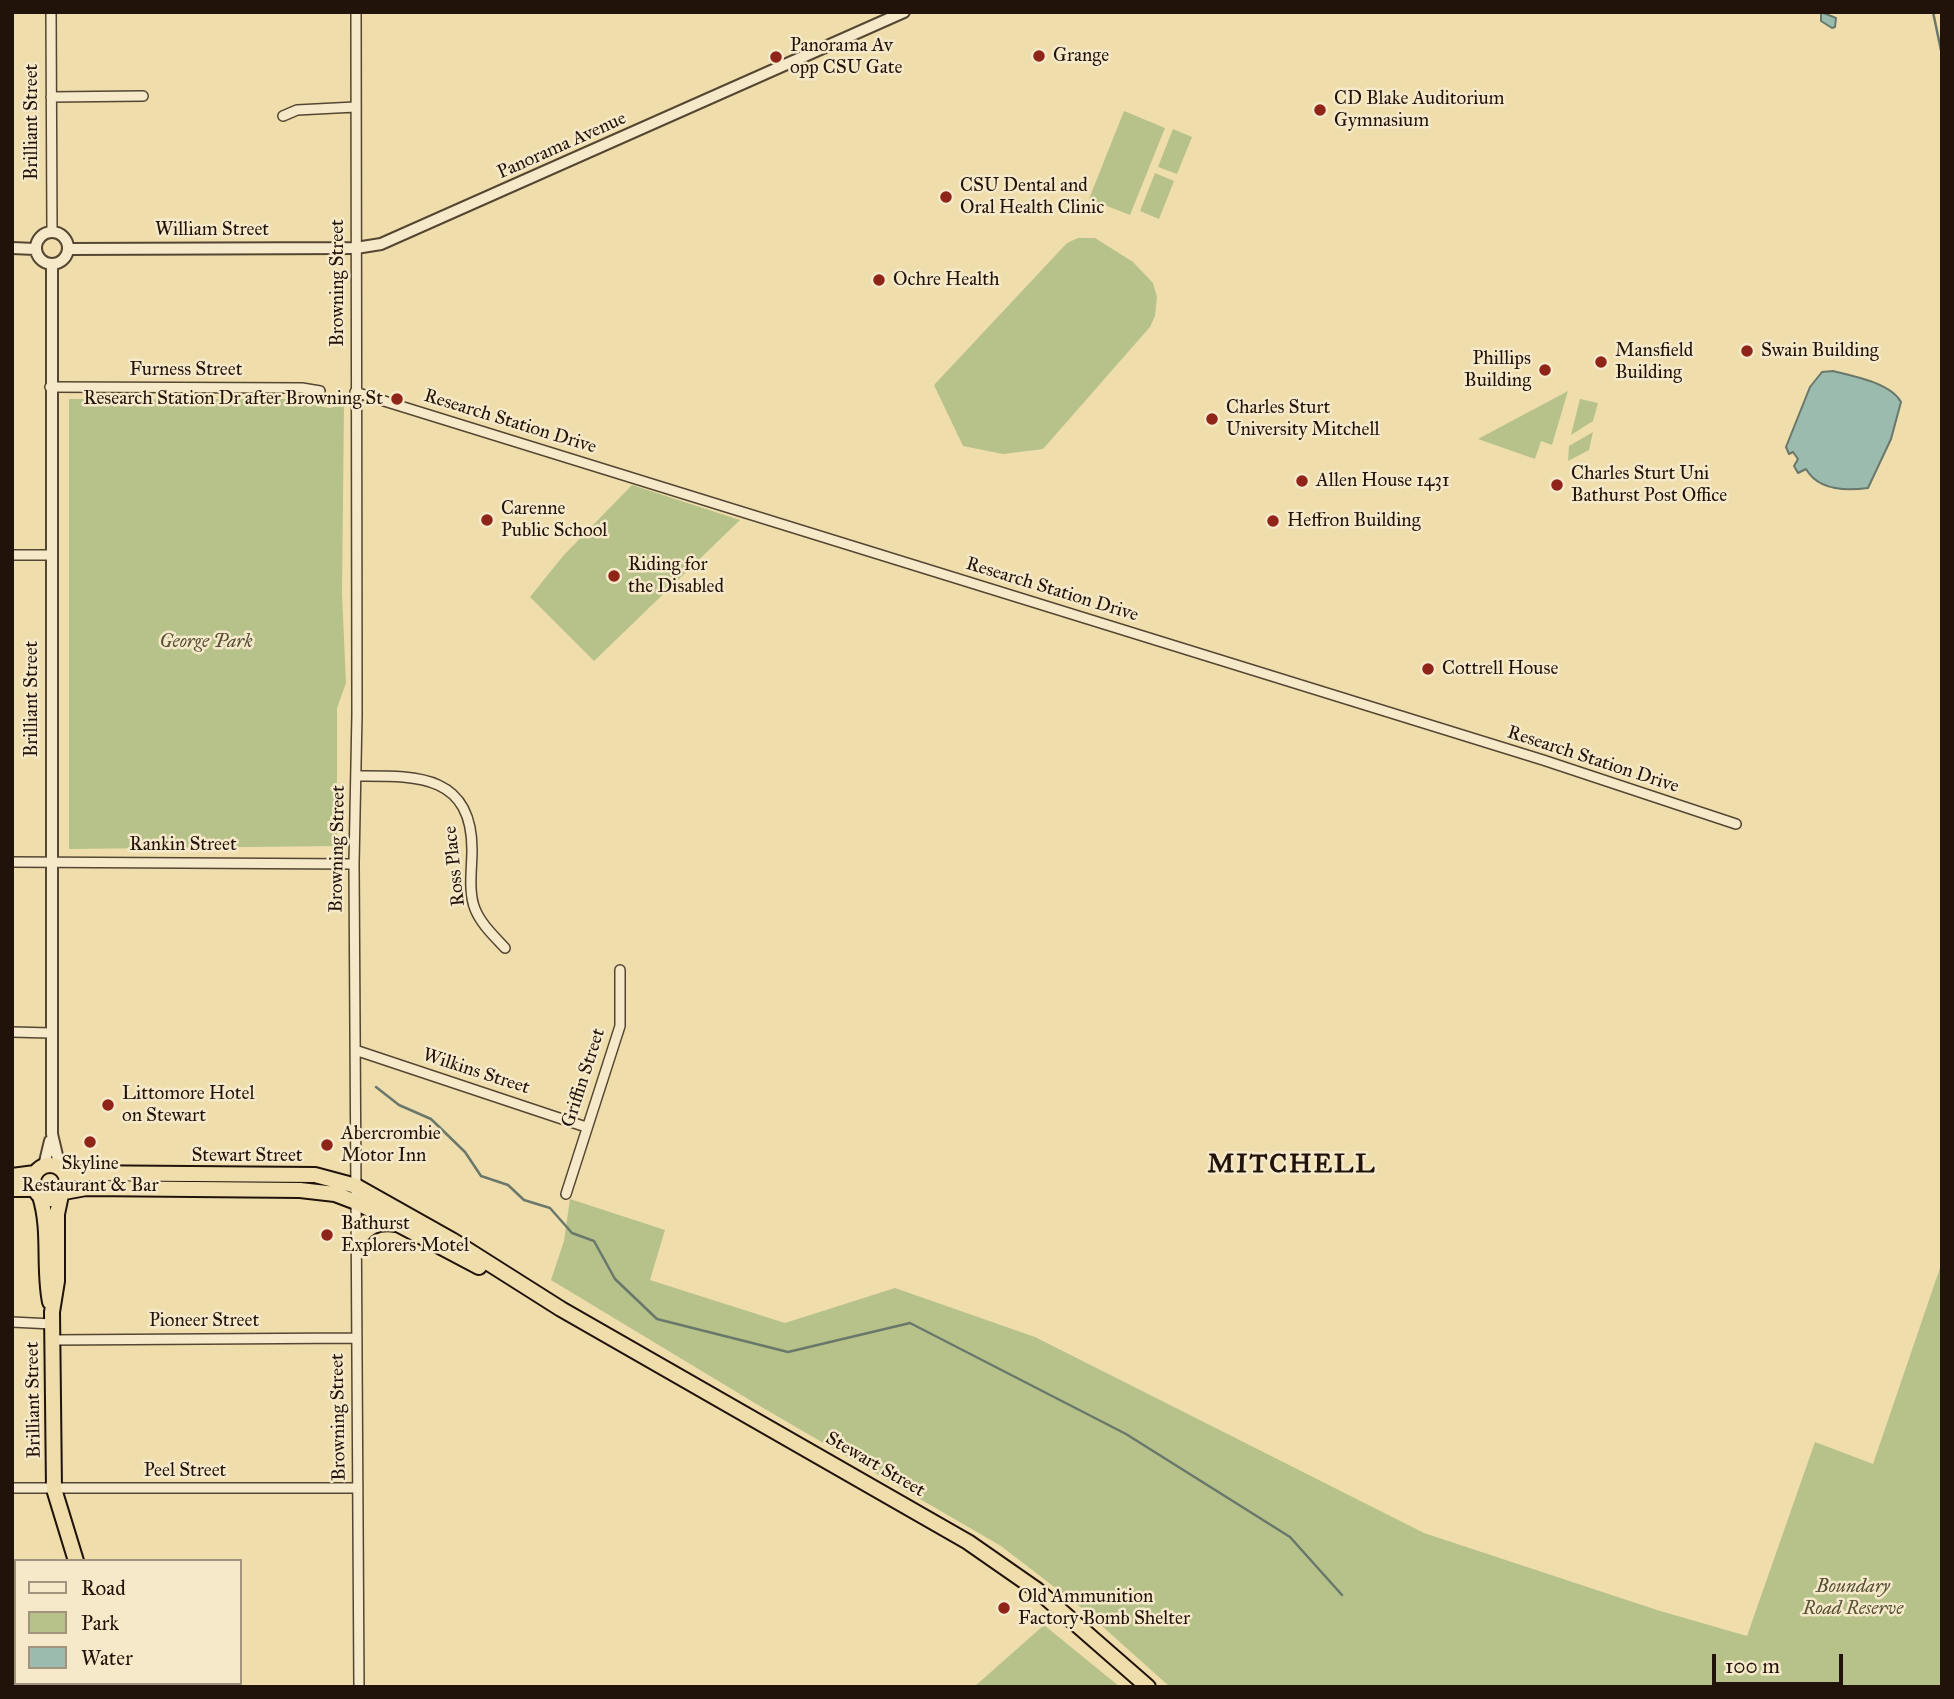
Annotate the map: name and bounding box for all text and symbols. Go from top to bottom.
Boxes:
place label: Panorama Av opp CSU Gate [790,35,902,79]
place label: Grange [1053,45,1109,67]
marker: Grange [1031,48,1047,64]
marker: Panorama Av opp CSU Gate [768,49,784,65]
street label: Brilliant Street [21,64,43,180]
place label: CD Blake Auditorium Gymnasium [1334,88,1505,132]
marker: CD Blake Auditorium Gymnasium [1312,102,1328,118]
street label: Panorama Avenue [494,107,630,185]
place label: CSU Dental and Oral Health Clinic [960,175,1104,219]
marker: CSU Dental and Oral Health Clinic [938,189,954,205]
street label: William Street [155,219,269,241]
street label: Browning Street [327,219,349,347]
place label: Ochre Health [893,269,1000,291]
marker: Ochre Health [871,272,887,288]
place label: Mansfield Building [1615,340,1693,384]
place label: Swain Building [1761,340,1879,362]
marker: Swain Building [1739,343,1755,359]
place label: Phillips Building [1464,348,1531,392]
marker: Mansfield Building [1593,354,1609,370]
street label: Furness Street [130,359,242,381]
marker: Phillips Building [1537,362,1553,378]
street label: Research Station Drive [421,385,599,459]
place label: Research Station Dr after Browning St [83,388,383,410]
marker: Research Station Dr after Browning St [389,391,405,407]
place label: Charles Sturt University Mitchell [1226,397,1380,441]
marker: Charles Sturt University Mitchell [1204,411,1220,427]
place label: Charles Sturt Uni Bathurst Post Office [1571,463,1727,507]
place label: Allen House 1431 [1316,470,1449,492]
marker: Allen House 1431 [1294,473,1310,489]
marker: Charles Sturt Uni Bathurst Post Office [1549,477,1565,493]
place label: Carenne Public School [501,498,607,542]
place label: Heffron Building [1287,510,1421,532]
marker: Carenne Public School [479,512,495,528]
marker: Heffron Building [1265,513,1281,529]
street label: Research Station Drive [963,553,1141,627]
place label: Riding for the Disabled [628,554,724,598]
marker: Riding for the Disabled [606,568,622,584]
park label: George Park [159,631,253,653]
street label: Brilliant Street [21,641,43,757]
place label: Cottrell House [1442,658,1558,680]
marker: Cottrell House [1420,661,1436,677]
street label: Research Station Drive [1504,721,1682,799]
street label: Browning Street [325,785,351,913]
street label: Ross Place [439,825,471,907]
street label: Rankin Street [129,834,237,856]
street label: Griffin Street [557,1026,611,1130]
street label: Wilkins Street [420,1044,532,1100]
place label: Littomore Hotel on Stewart [122,1083,255,1127]
marker: Littomore Hotel on Stewart [100,1097,116,1113]
place label: Abercrombie Motor Inn [341,1123,441,1167]
marker: Skyline Restaurant & Bar [82,1134,98,1150]
marker: Abercrombie Motor Inn [319,1137,335,1153]
street label: Stewart Street [191,1145,303,1167]
district label: MITCHELL [1208,1150,1376,1182]
place label: Skyline Restaurant & Bar [21,1153,159,1197]
place label: Bathurst Explorers Motel [341,1213,469,1257]
marker: Bathurst Explorers Motel [319,1227,335,1243]
street label: Pioneer Street [149,1310,259,1332]
street label: Brilliant Street [22,1342,46,1458]
street label: Browning Street [326,1353,352,1481]
street label: Stewart Street [821,1427,929,1503]
street label: Peel Street [144,1460,226,1482]
legend [14,1559,242,1685]
text: Road [81,1575,126,1601]
park label: Boundary Road Reserve [1803,1576,1903,1620]
place label: Old Ammunition Factory Bomb Shelter [1018,1586,1190,1630]
marker: Old Ammunition Factory Bomb Shelter [996,1600,1012,1616]
text: Park [81,1610,119,1636]
scale bar [1716,1640,1847,1684]
text: Water [81,1645,133,1671]
text: 100 m [1725,1653,1780,1679]

